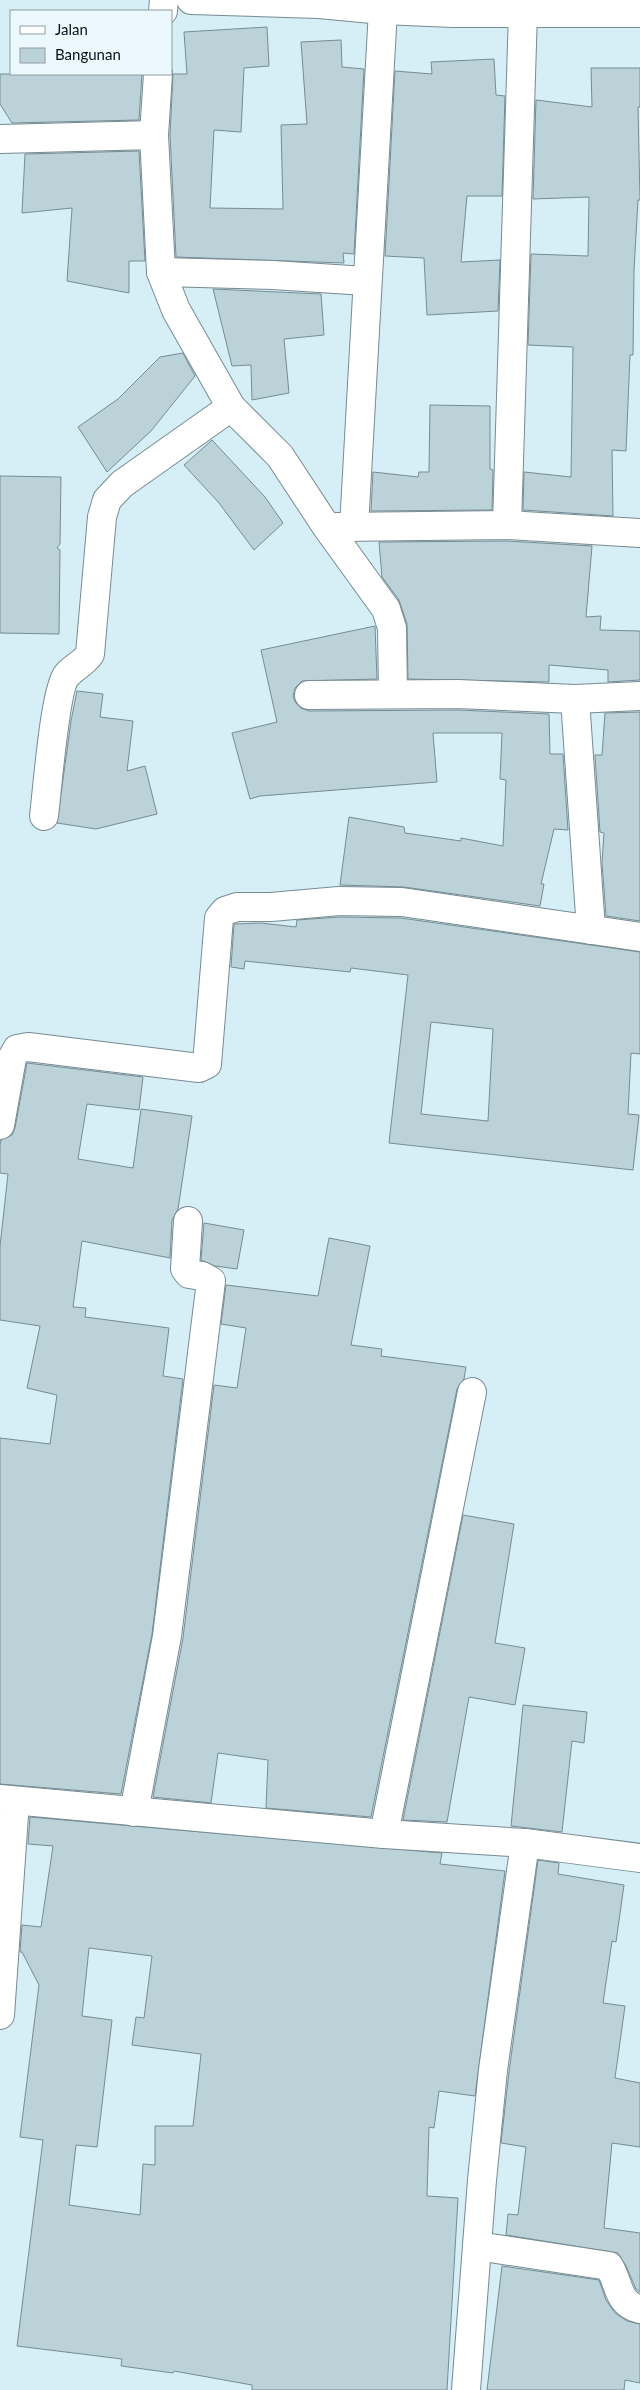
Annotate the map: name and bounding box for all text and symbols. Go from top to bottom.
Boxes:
legend [10,10,172,75]
text: Jalan [55,20,88,38]
text: Bangunan [55,45,121,63]

